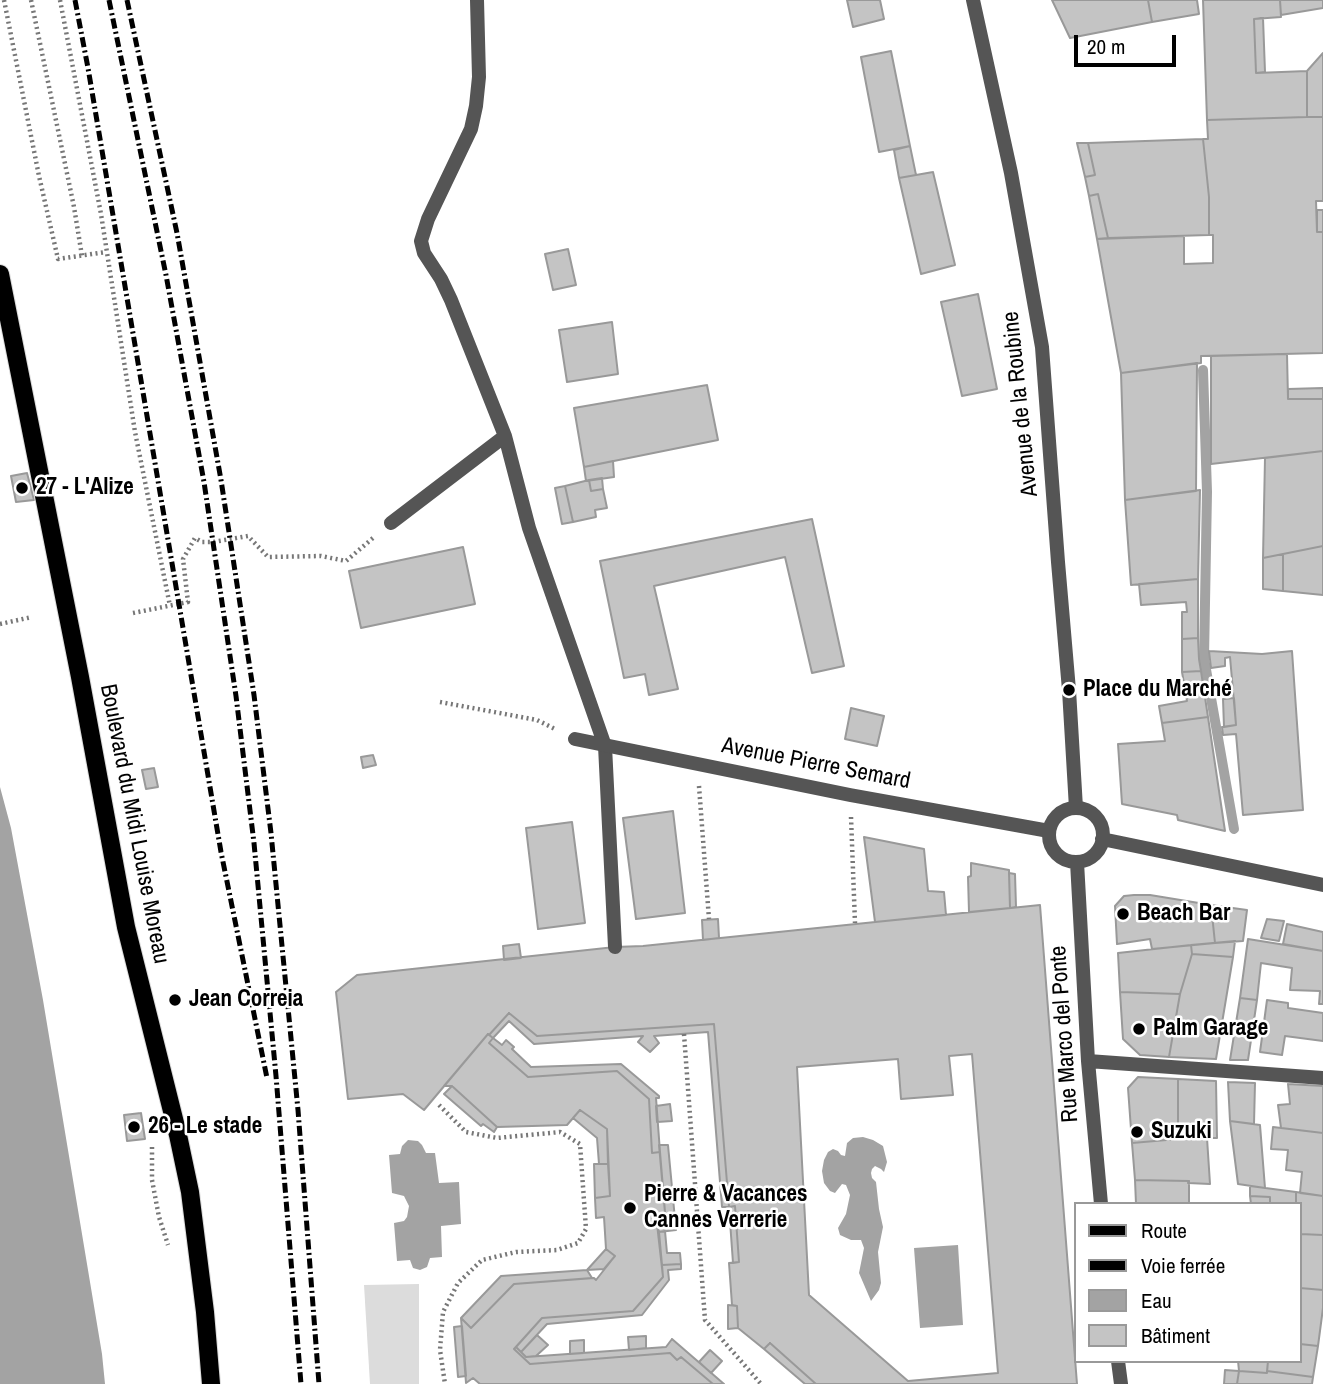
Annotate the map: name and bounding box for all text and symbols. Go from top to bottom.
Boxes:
scale bar [1078,21,1180,65]
text: 20 m [1087,32,1125,61]
street label: Avenue de la Roubine [998,310,1044,498]
place label: 27 - L'Alize [36,474,134,502]
marker: 27 - L'Alize [14,480,30,496]
place label: Place du Marché [1083,676,1232,704]
street label: Boulevard du Midi Louise Moreau [93,682,175,966]
marker: Place du Marché [1061,682,1077,698]
street label: Avenue Pierre Semard [719,732,913,796]
place label: Beach Bar [1137,900,1230,928]
marker: Beach Bar [1115,906,1131,922]
street label: Rue Marco del Ponte [1045,945,1085,1123]
place label: Jean Correia [189,986,303,1014]
marker: Jean Correia [167,992,183,1008]
place label: Palm Garage [1153,1015,1268,1043]
marker: Palm Garage [1131,1021,1147,1037]
place label: 26 - Le stade [148,1113,262,1141]
place label: Suzuki [1151,1118,1212,1146]
marker: 26 - Le stade [126,1119,142,1135]
marker: Suzuki [1129,1124,1145,1140]
place label: Pierre & Vacances Cannes Verrerie [644,1181,808,1235]
marker: Pierre & Vacances Cannes Verrerie [622,1200,638,1216]
legend [1074,1202,1302,1363]
text: Route [1141,1216,1187,1245]
text: Voie ferrée [1141,1251,1225,1280]
text: Eau [1141,1286,1172,1315]
text: Bâtiment [1141,1321,1210,1350]

